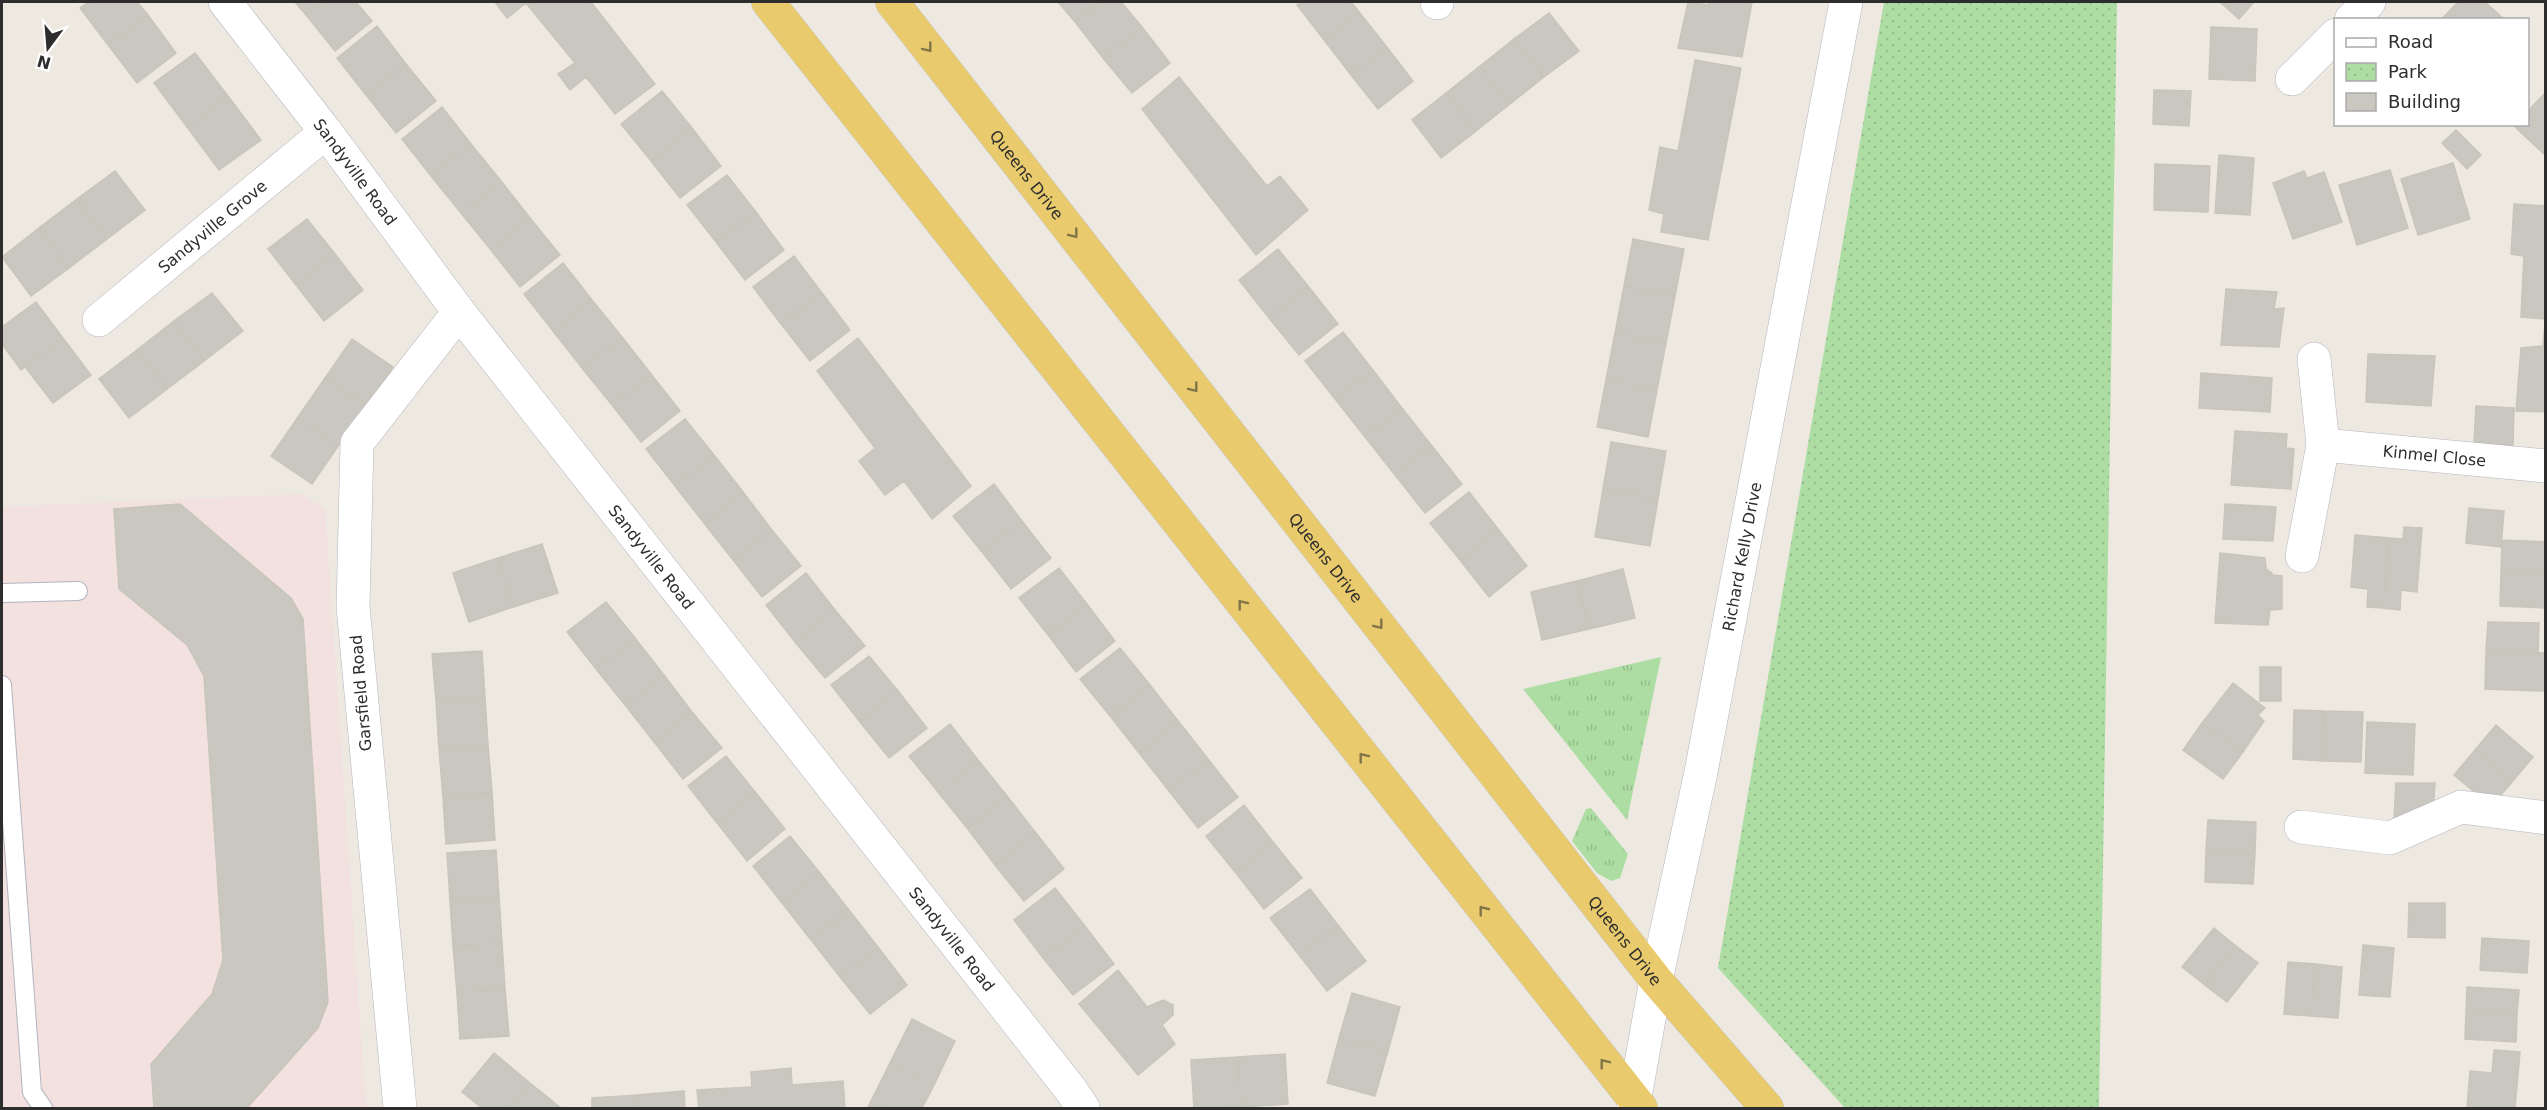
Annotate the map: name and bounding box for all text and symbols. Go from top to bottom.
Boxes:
north arrow [18,18,78,78]
legend [2334,18,2529,126]
text: Road [2388,31,2433,52]
one-way arrow [921,41,932,52]
text: N [35,51,53,73]
text: Park [2388,61,2427,82]
text: Building [2388,91,2461,112]
street label: Sandyville Road [310,115,401,229]
street label: Queens Drive [986,126,1068,223]
street label: Sandyville Grove [154,176,270,277]
one-way arrow [1067,228,1078,239]
one-way arrow [1187,381,1198,392]
street label: Kinmel Close [2382,441,2487,470]
street label: Richard Kelly Drive [1718,480,1765,633]
street label: Sandyville Road [605,501,699,613]
street label: Queens Drive [1285,509,1367,606]
one-way arrow [1238,599,1249,610]
one-way arrow [1371,618,1382,629]
street label: Garsfield Road [346,634,376,752]
one-way arrow [1359,753,1370,764]
street label: Sandyville Road [905,883,999,995]
street label: Queens Drive [1584,892,1666,989]
one-way arrow [1480,906,1491,917]
one-way arrow [1600,1059,1611,1070]

